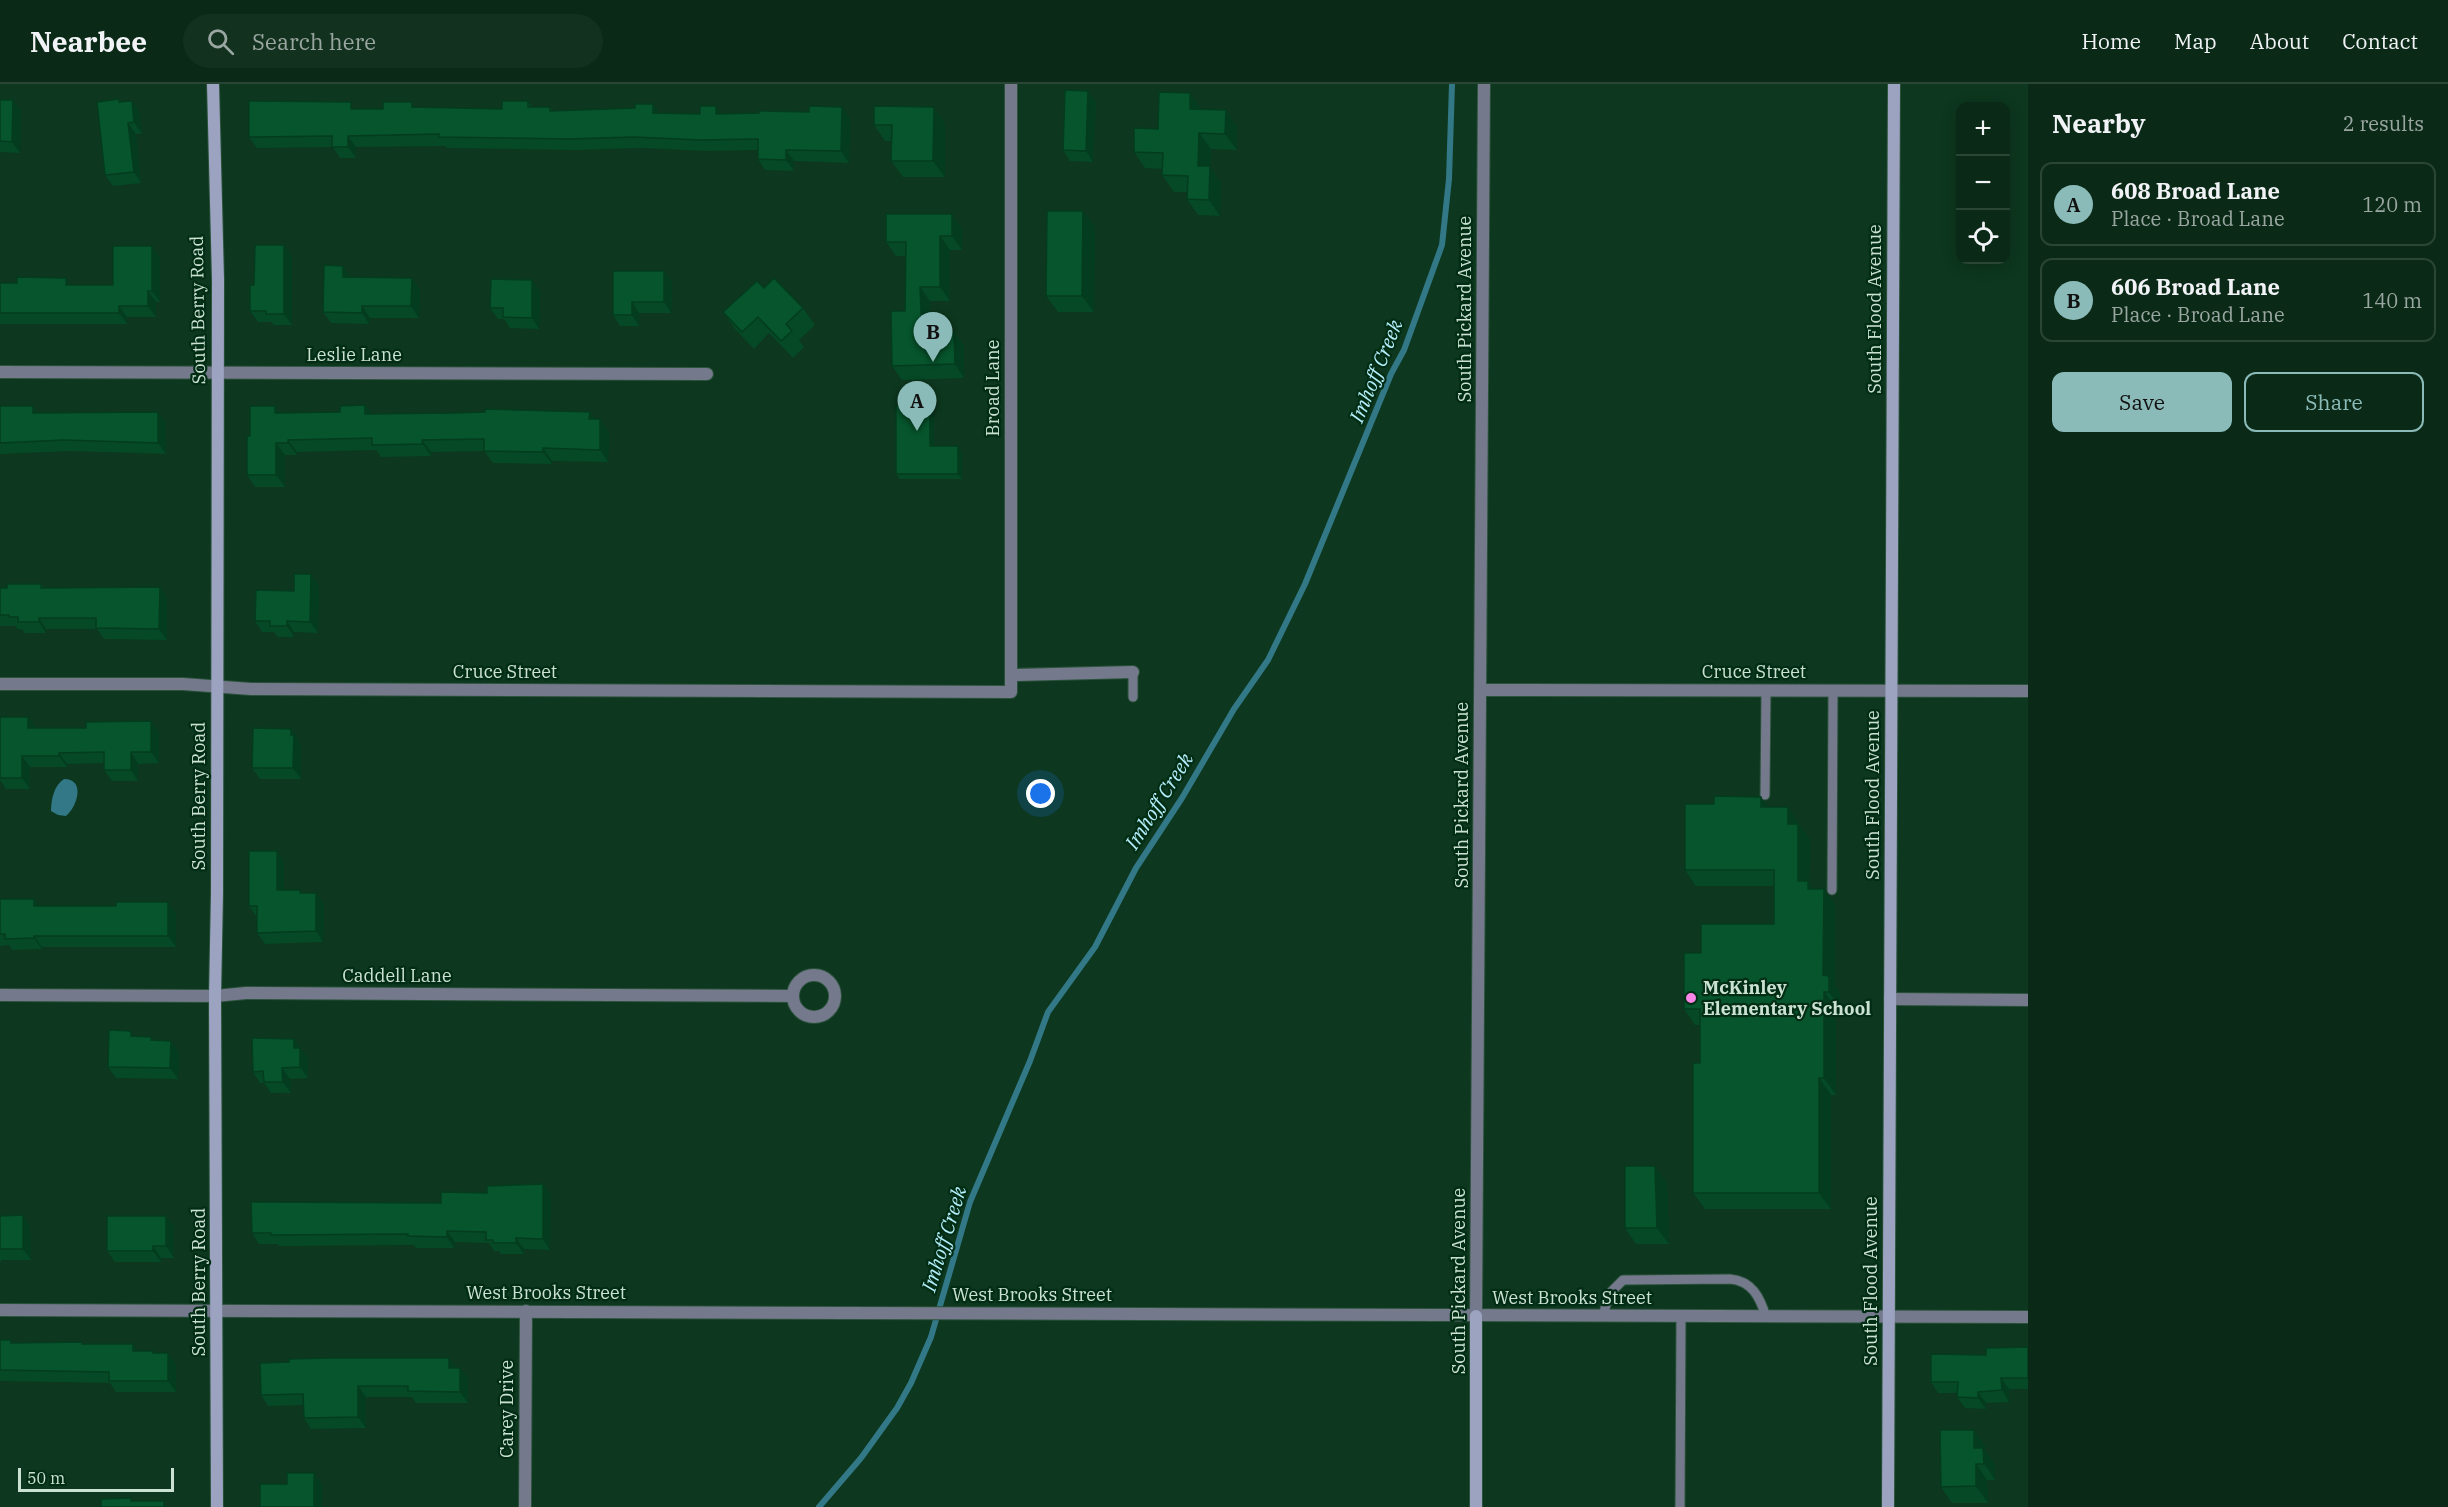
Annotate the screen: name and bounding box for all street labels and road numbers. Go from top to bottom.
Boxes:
street label: South Pickard Avenue [1453,216,1476,402]
street label: South Flood Avenue [1863,224,1886,394]
street label: South Berry Road [185,235,210,384]
street label: Broad Lane [981,340,1004,436]
street label: Leslie Lane [306,343,402,366]
street label: Cruce Street [453,660,557,683]
street label: Cruce Street [1702,660,1806,683]
street label: South Pickard Avenue [1450,702,1473,888]
street label: South Flood Avenue [1861,710,1884,880]
street label: South Berry Road [187,722,210,870]
street label: Caddell Lane [342,964,452,987]
street label: South Pickard Avenue [1447,1188,1470,1374]
street label: South Flood Avenue [1859,1196,1882,1366]
street label: South Berry Road [187,1208,210,1356]
street label: West Brooks Street [466,1281,626,1304]
street label: West Brooks Street [952,1283,1112,1306]
street label: West Brooks Street [1492,1286,1652,1309]
street label: Carey Drive [495,1360,518,1458]

